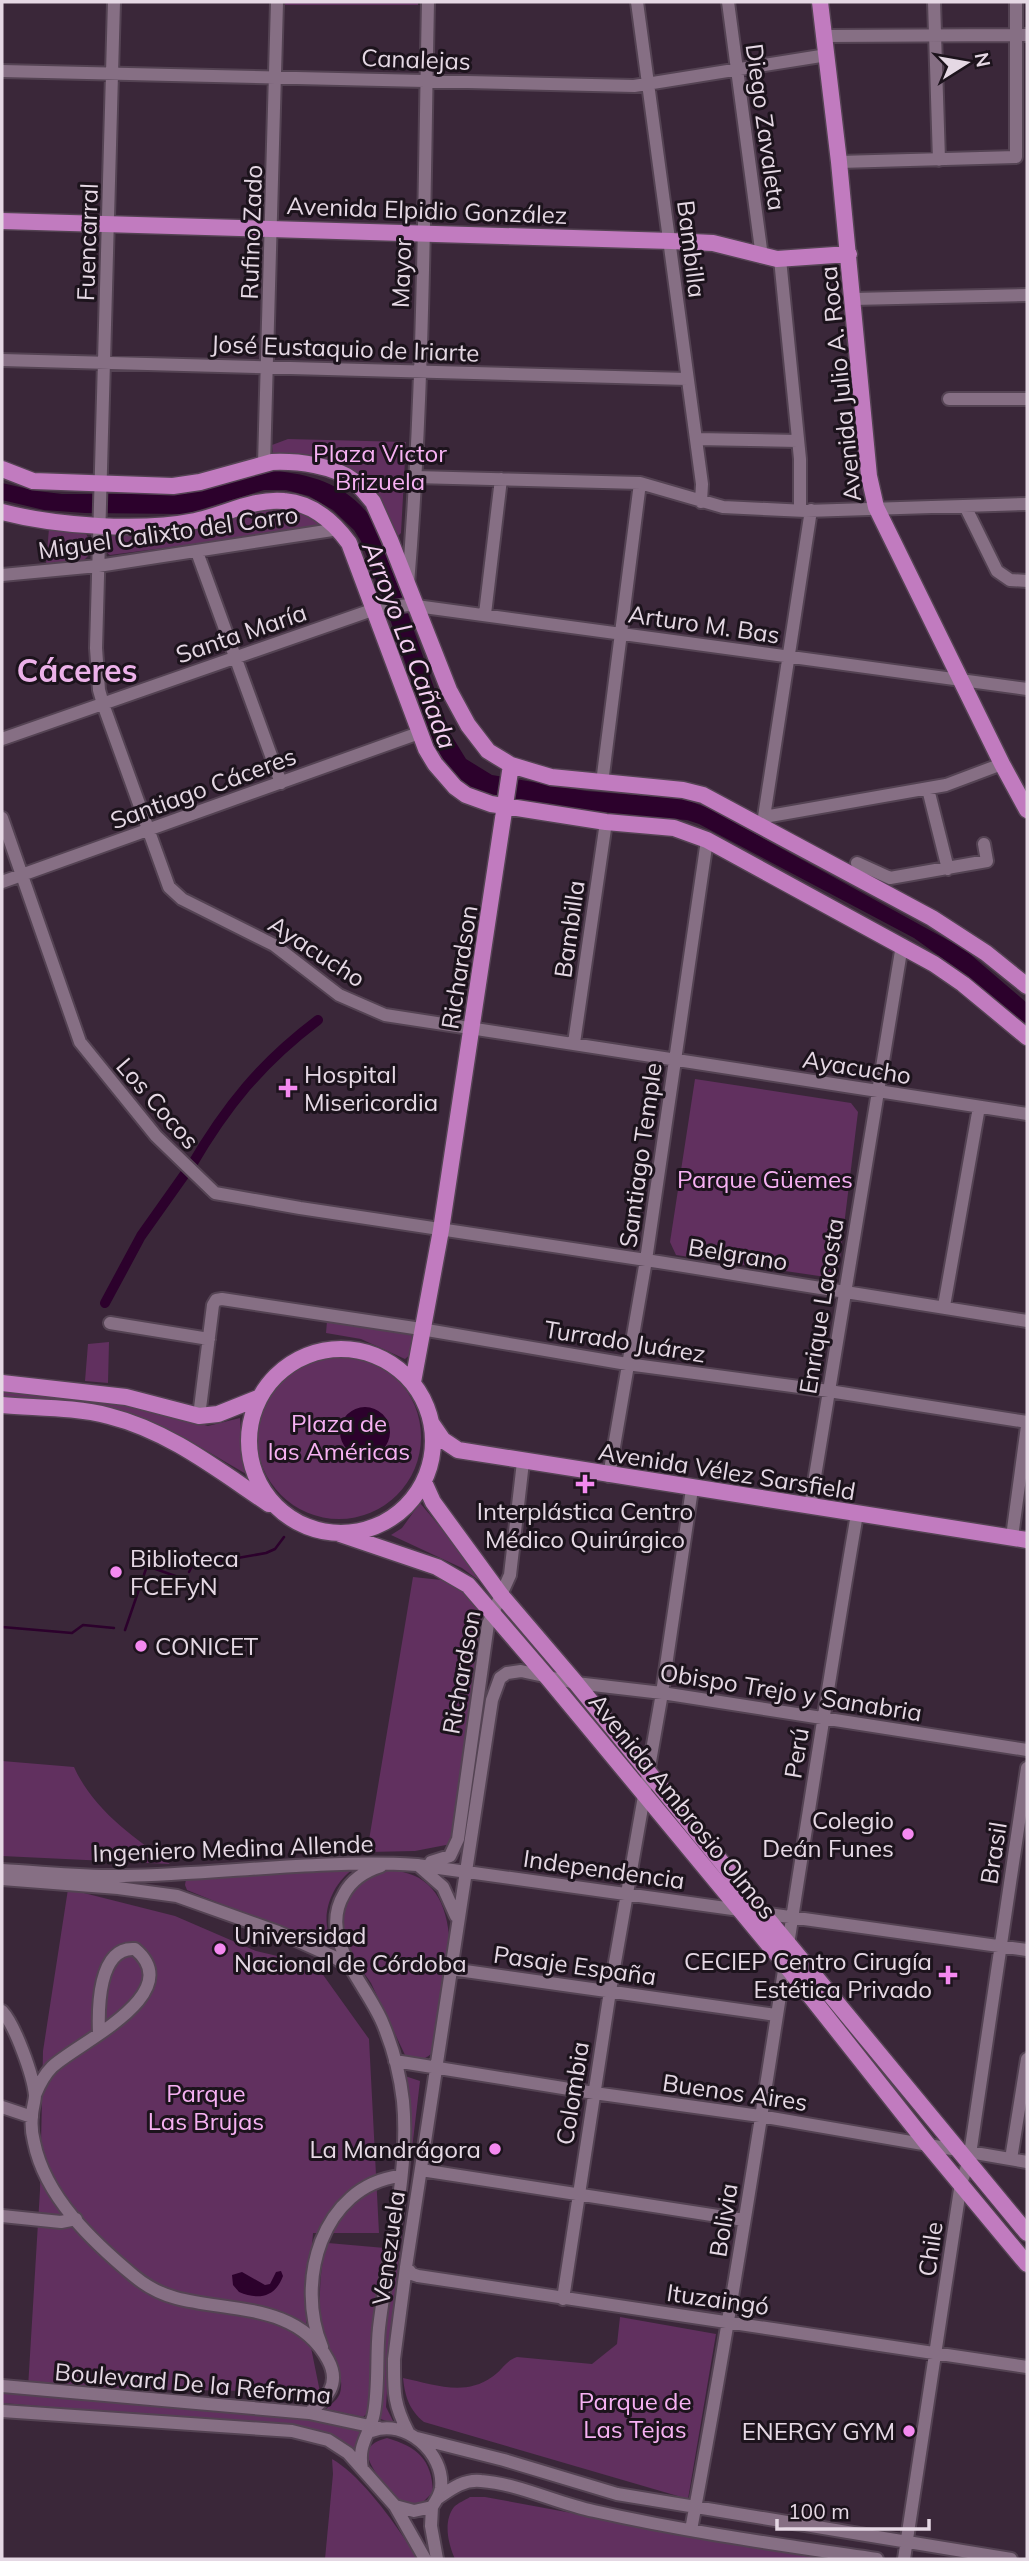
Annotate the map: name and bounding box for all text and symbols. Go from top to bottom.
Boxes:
north arrow [931,28,1001,98]
street label: Canalejas [361,42,471,76]
street label: Diego Zavaleta [739,42,793,212]
text: N [970,50,996,69]
street label: Rufino Zado [234,164,268,300]
street label: Fuencarral [70,183,104,301]
street label: Avenida Elpidio González [286,190,568,230]
street label: Bambilla [671,199,713,299]
street label: Mayor [385,237,417,308]
street label: Avenida Julio A. Roca [813,265,867,503]
street label: José Eustaquio de Iriarte [210,328,480,368]
park label: Plaza Victor Brizuela [313,438,447,496]
street label: Miguel Calixto del Corro [36,499,300,565]
water label: Arroyo La Cañada [355,536,465,753]
street label: Santa María [172,597,310,669]
street label: Arturo M. Bas [626,599,782,649]
district label: Cáceres [17,650,138,690]
street label: Santiago Cáceres [106,740,300,836]
street label: Bambilla [547,879,591,979]
street label: Richardson [434,903,484,1031]
street label: Ayacucho [263,909,371,993]
street label: Ayacucho [801,1044,913,1090]
street label: Los Cocos [110,1051,206,1155]
place label: Hospital Misericordia [304,1059,438,1117]
street label: Santiago Temple [612,1061,668,1249]
marker: Hospital Misericordia [278,1078,298,1098]
park label: Parque Güemes [677,1164,853,1194]
street label: Enrique Lacosta [792,1216,850,1396]
street label: Belgrano [686,1231,790,1277]
street label: Turrado Juárez [542,1313,708,1369]
park label: Plaza de las Américas [268,1408,410,1466]
street label: Avenida Vélez Sarsfield [596,1436,858,1506]
marker: Interplástica Centro Médico Quirúrgico [575,1474,595,1494]
place label: Interplástica Centro Médico Quirúrgico [477,1496,693,1554]
place label: Biblioteca FCEFyN [130,1543,239,1601]
marker: Biblioteca FCEFyN [108,1564,124,1580]
street label: Richardson [435,1608,487,1736]
place label: CONICET [155,1631,259,1661]
marker: CONICET [133,1638,149,1654]
street label: Obispo Trejo y Sanabria [658,1656,924,1728]
street label: Avenida Ambrosio Olmos [583,1687,783,1925]
street label: Perú [777,1726,815,1780]
place label: Colegio Deán Funes [762,1805,894,1863]
street label: Brasil [973,1820,1013,1886]
marker: Colegio Deán Funes [900,1826,916,1842]
street label: Ingeniero Medina Allende [92,1828,374,1868]
street label: Independencia [521,1843,687,1895]
place label: Universidad Nacional de Córdoba [234,1920,467,1978]
street label: Pasaje España [492,1939,658,1991]
marker: Universidad Nacional de Córdoba [212,1941,228,1957]
place label: CECIEP Centro Cirugía Estética Privado [684,1946,932,2004]
marker: CECIEP Centro Cirugía Estética Privado [938,1965,958,1985]
street label: Colombia [549,2039,595,2147]
street label: Buenos Aires [661,2067,809,2117]
park label: Parque Las Brujas [148,2078,264,2136]
place label: La Mandrágora [310,2134,481,2164]
marker: La Mandrágora [487,2141,503,2157]
street label: Bolivia [702,2181,744,2259]
street label: Venezuela [365,2189,411,2307]
street label: Chile [911,2220,949,2278]
street label: Ituzaingó [665,2277,771,2321]
street label: Boulevard De la Reforma [54,2356,332,2410]
park label: Parque de Las Tejas [578,2386,692,2444]
place label: ENERGY GYM [742,2416,895,2446]
marker: ENERGY GYM [901,2423,917,2439]
scale bar [777,2488,929,2532]
text: 100 m [788,2498,850,2524]

